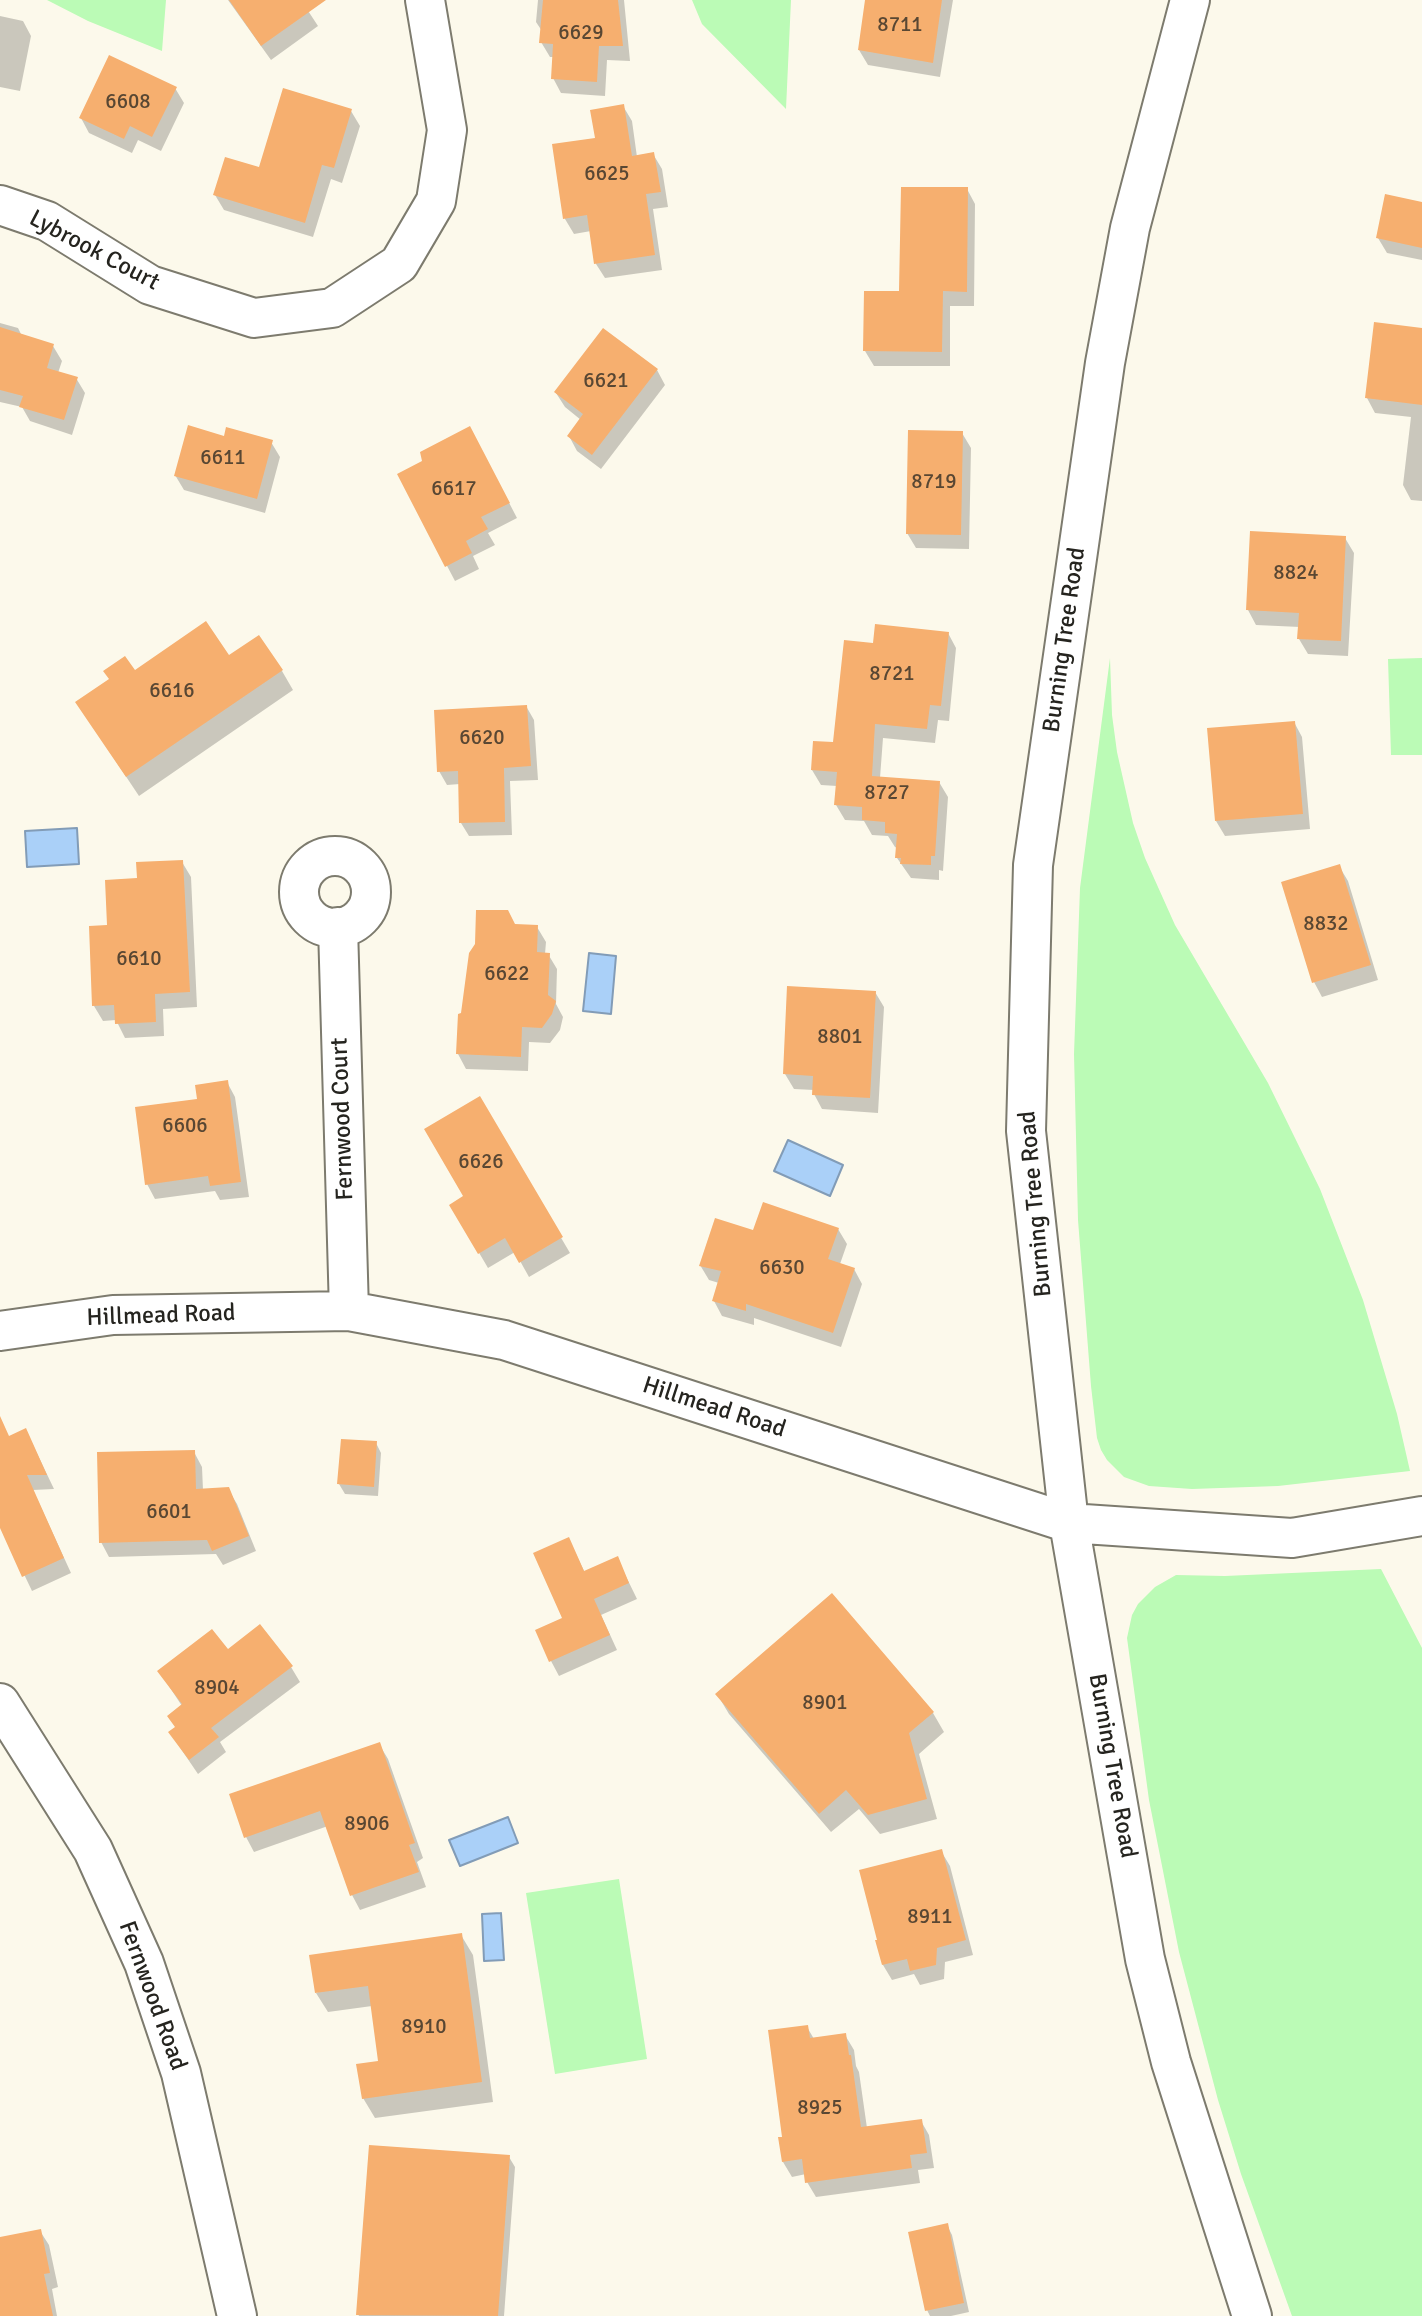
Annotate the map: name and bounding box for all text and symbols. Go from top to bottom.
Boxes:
house number: 8711 [877,12,923,38]
house number: 6629 [558,20,604,46]
house number: 6608 [105,89,151,115]
house number: 6625 [584,161,630,187]
street label: Lybrook Court [24,205,164,297]
house number: 6621 [583,368,629,394]
house number: 6611 [200,445,246,471]
house number: 8719 [911,469,957,495]
house number: 6617 [431,476,477,502]
street label: Burning Tree Road [1038,545,1092,735]
house number: 8824 [1273,560,1319,586]
house number: 8721 [869,661,915,687]
house number: 6616 [149,678,195,704]
house number: 6620 [459,725,505,751]
house number: 8727 [864,780,910,806]
house number: 8832 [1303,911,1349,937]
house number: 6610 [116,946,162,972]
house number: 6622 [484,961,530,987]
house number: 8801 [817,1024,863,1050]
street label: Fernwood Court [326,1037,360,1201]
street label: Burning Tree Road [1014,1110,1058,1298]
house number: 6606 [162,1113,208,1139]
house number: 6626 [458,1149,504,1175]
house number: 6630 [759,1255,805,1281]
street label: Hillmead Road [86,1299,236,1333]
street label: Hillmead Road [639,1371,789,1445]
house number: 6601 [146,1499,192,1525]
street label: Burning Tree Road [1082,1672,1142,1860]
house number: 8904 [194,1675,240,1701]
house number: 8901 [802,1690,848,1716]
house number: 8906 [344,1811,390,1837]
house number: 8911 [907,1904,953,1930]
street label: Fernwood Road [112,1917,192,2075]
house number: 8910 [401,2014,447,2040]
house number: 8925 [797,2095,843,2121]

